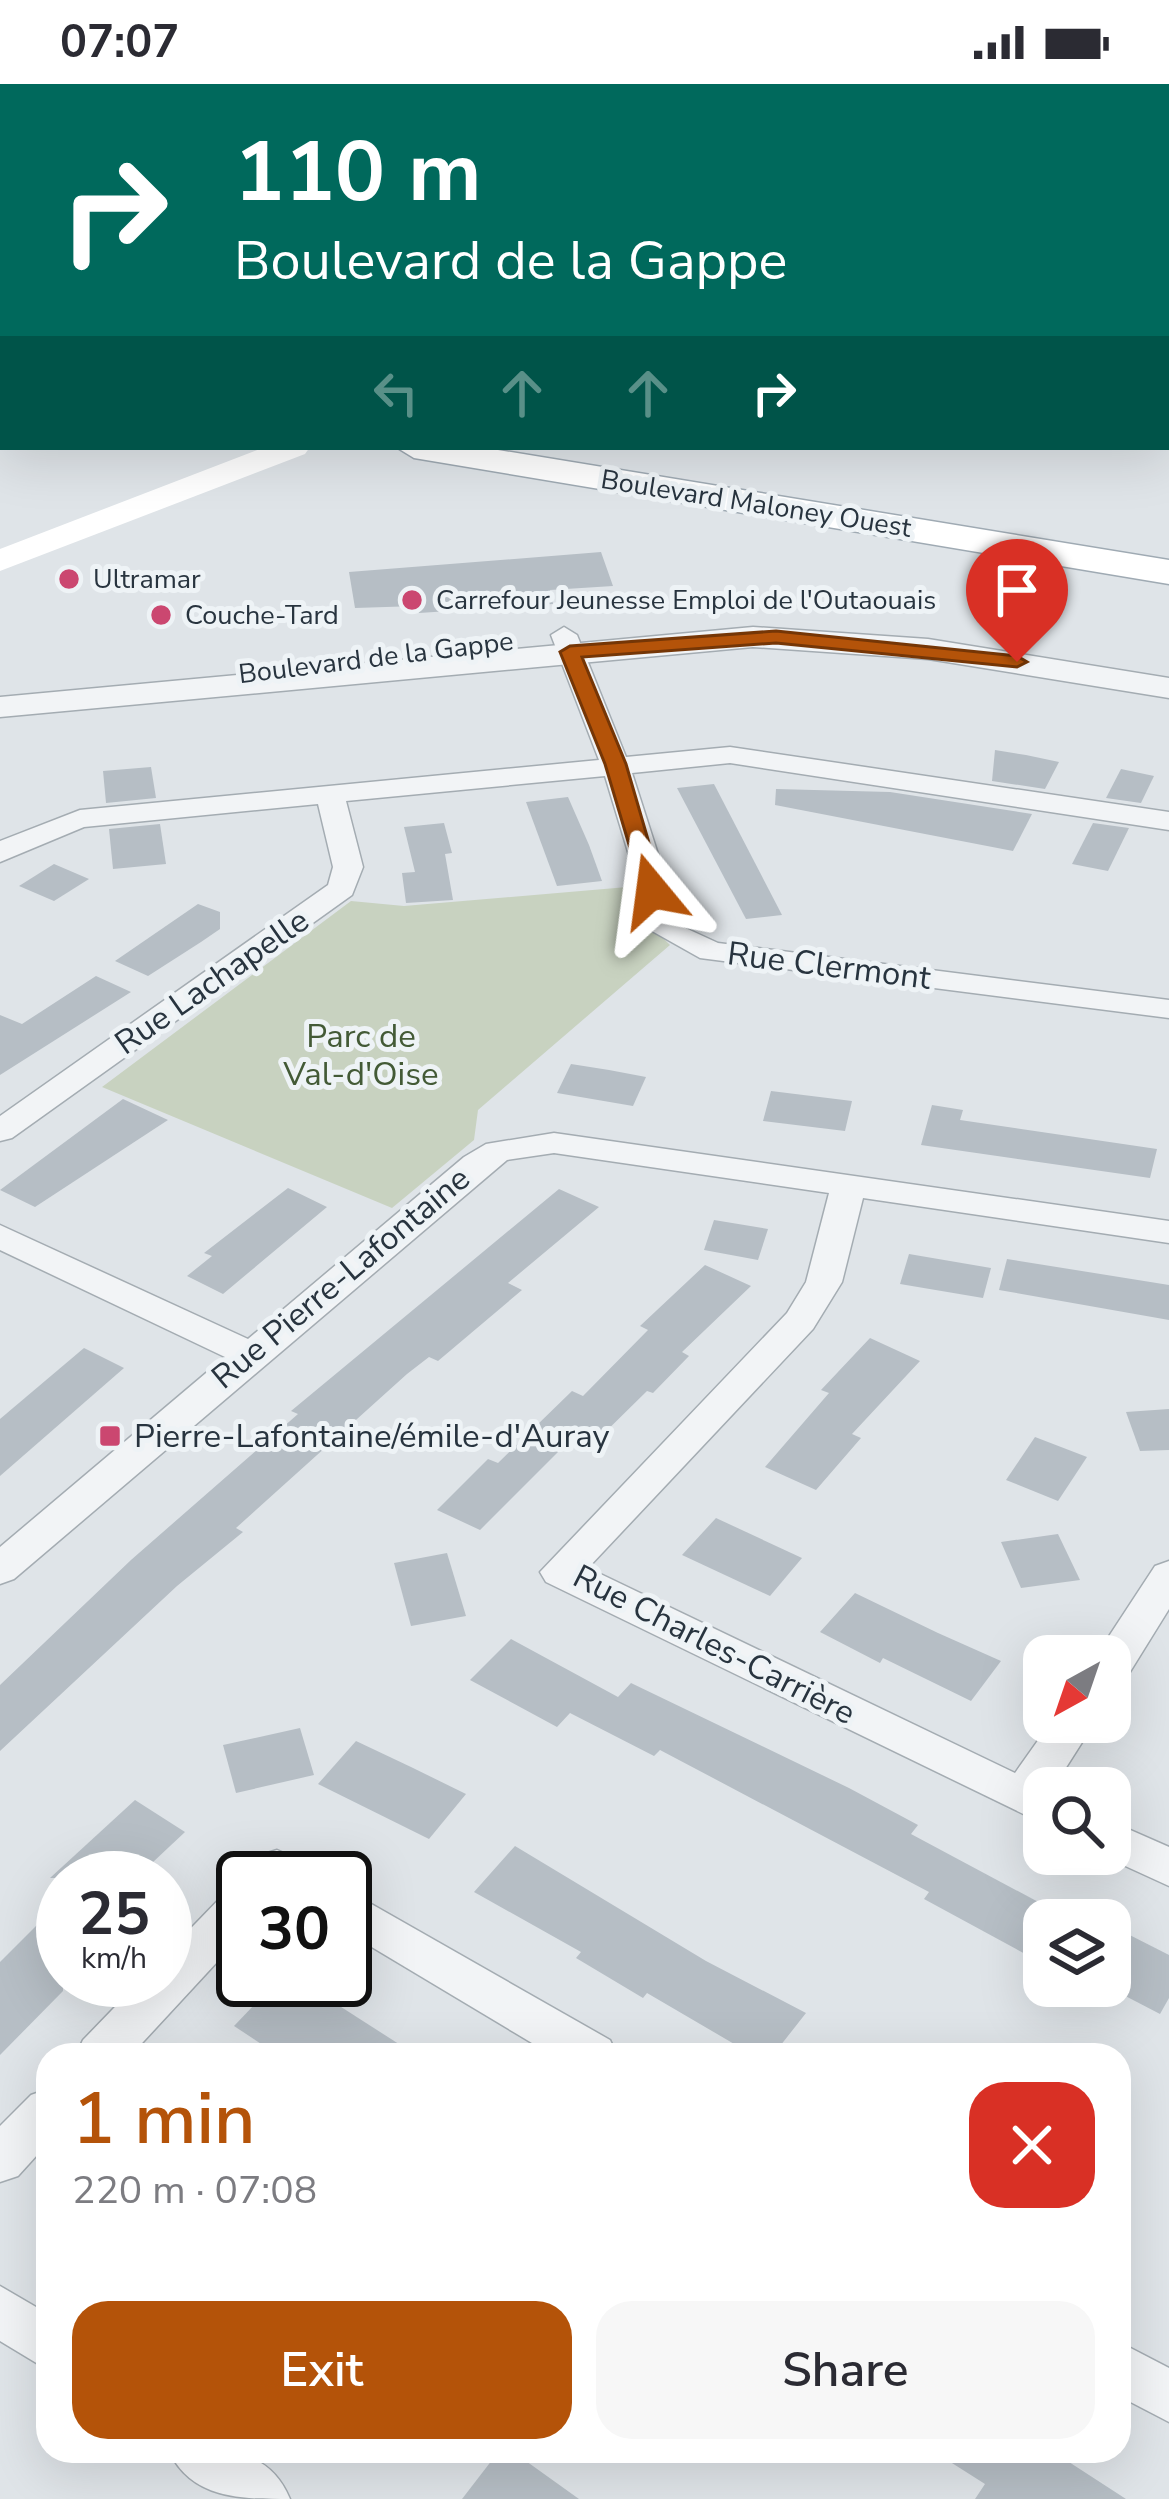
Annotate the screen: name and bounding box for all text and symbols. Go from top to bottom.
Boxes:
text: 07:07 [60,12,179,73]
text: 110 m [234,115,482,230]
icon: right [36,132,192,288]
text: Boulevard de la Gappe [234,224,787,298]
icon: left [363,360,429,426]
icon: ahead [489,360,555,426]
icon: ahead [615,360,681,426]
icon: right [741,360,807,426]
street label: Boulevard Maloney Ouest [598,461,914,547]
pin [966,539,1068,662]
icon: arrive [984,557,1050,623]
place label: Ultramar [93,561,201,598]
marker: Ultramar [56,566,82,592]
place label: Carrefour Jeunesse Emploi de l'Outaouais [436,582,936,619]
marker: Carrefour Jeunesse Emploi de l'Outaouais [399,587,425,613]
place label: Couche-Tard [185,597,339,634]
marker: Couche-Tard [148,602,174,628]
street label: Boulevard de la Gappe [236,623,516,693]
position arrow [589,828,715,954]
street label: Rue Lachapelle [106,898,318,1066]
street label: Rue Clermont [725,931,934,1001]
park label: Parc de Val-d'Oise [282,1014,439,1097]
street label: Rue Pierre-Lafontaine [202,1157,480,1399]
place label: Pierre-Lafontaine/émile-d'Auray [134,1414,609,1459]
marker: Pierre-Lafontaine/émile-d'Auray [97,1423,123,1449]
street label: Rue Charles-Carrière [565,1554,863,1736]
north arrow [1023,1635,1131,1743]
map controls [1023,1635,1131,2007]
button: search [1023,1767,1131,1875]
speed limit sign: 30 [216,1851,372,2007]
text: 25 [78,1873,150,1955]
button: layers [1023,1899,1131,2007]
text: km/h [81,1938,147,1979]
text: 1 min [72,2070,255,2168]
button: close [969,2082,1095,2208]
text: 220 m · 07:08 [72,2164,317,2217]
button: Exit [72,2301,572,2439]
button: Share [596,2301,1095,2439]

